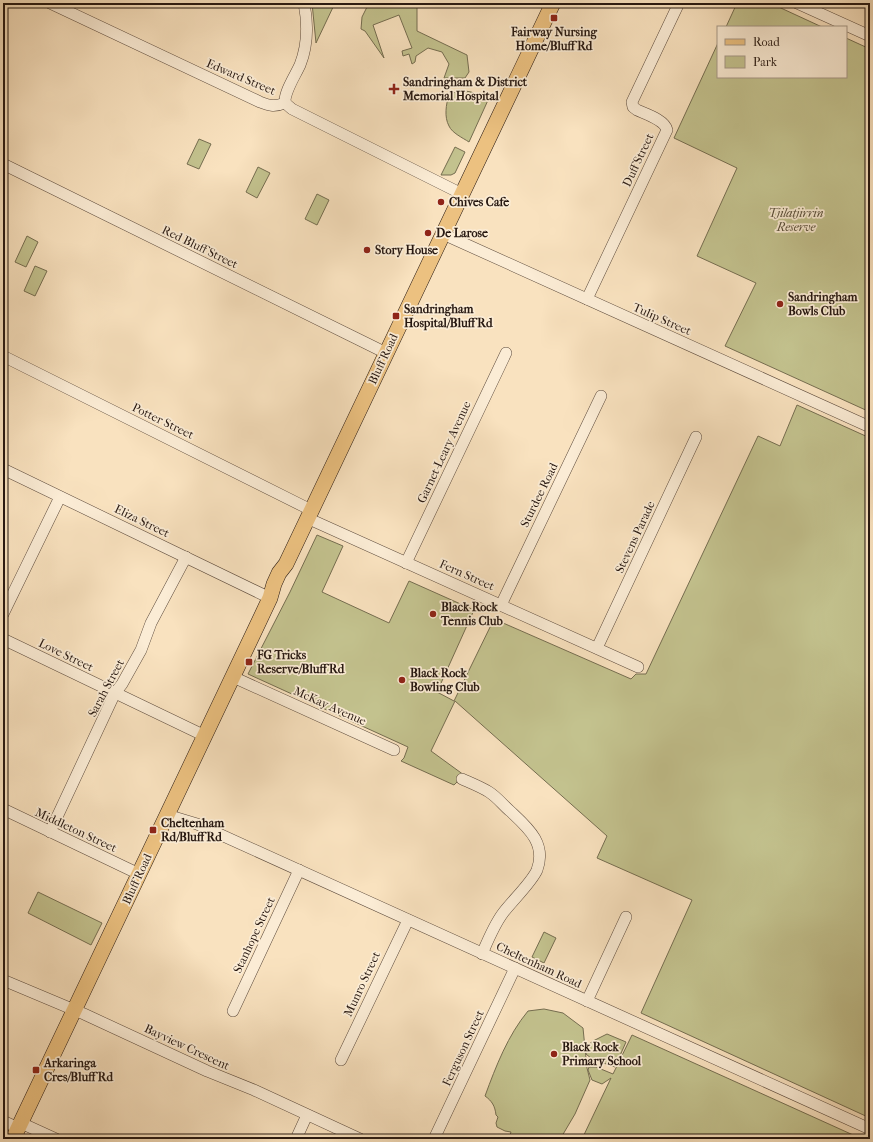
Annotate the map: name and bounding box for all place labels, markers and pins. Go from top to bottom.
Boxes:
marker: Fairway Nursing Home/Bluff Rd [549,13,559,23]
place label: Fairway Nursing Home/Bluff Rd [510,25,598,53]
place label: Sandringham & District Memorial Hospital [402,75,528,104]
marker: Sandringham & District Memorial Hospital [388,83,400,95]
place label: Chives Cafe [449,195,509,209]
marker: Chives Cafe [436,197,446,207]
place label: De Larose [436,226,488,240]
marker: De Larose [423,228,433,238]
place label: Story House [375,243,438,258]
marker: Story House [362,245,372,255]
place label: Sandringham Bowls Club [788,290,859,318]
marker: Sandringham Bowls Club [775,299,785,309]
place label: Sandringham Hospital/Bluff Rd [404,302,493,331]
marker: Sandringham Hospital/Bluff Rd [391,311,401,321]
place label: Black Rock Tennis Club [440,600,504,628]
marker: Black Rock Tennis Club [428,609,438,619]
place label: FG Tricks Reserve/Bluff Rd [256,648,345,676]
marker: FG Tricks Reserve/Bluff Rd [244,657,254,667]
place label: Black Rock Bowling Club [410,666,480,695]
marker: Black Rock Bowling Club [397,675,407,685]
place label: Cheltenham Rd/Bluff Rd [161,816,225,844]
marker: Cheltenham Rd/Bluff Rd [148,825,158,835]
place label: Black Rock Primary School [562,1040,642,1069]
marker: Black Rock Primary School [549,1049,559,1059]
place label: Arkaringa Cres/Bluff Rd [43,1056,113,1084]
marker: Arkaringa Cres/Bluff Rd [31,1065,41,1075]

